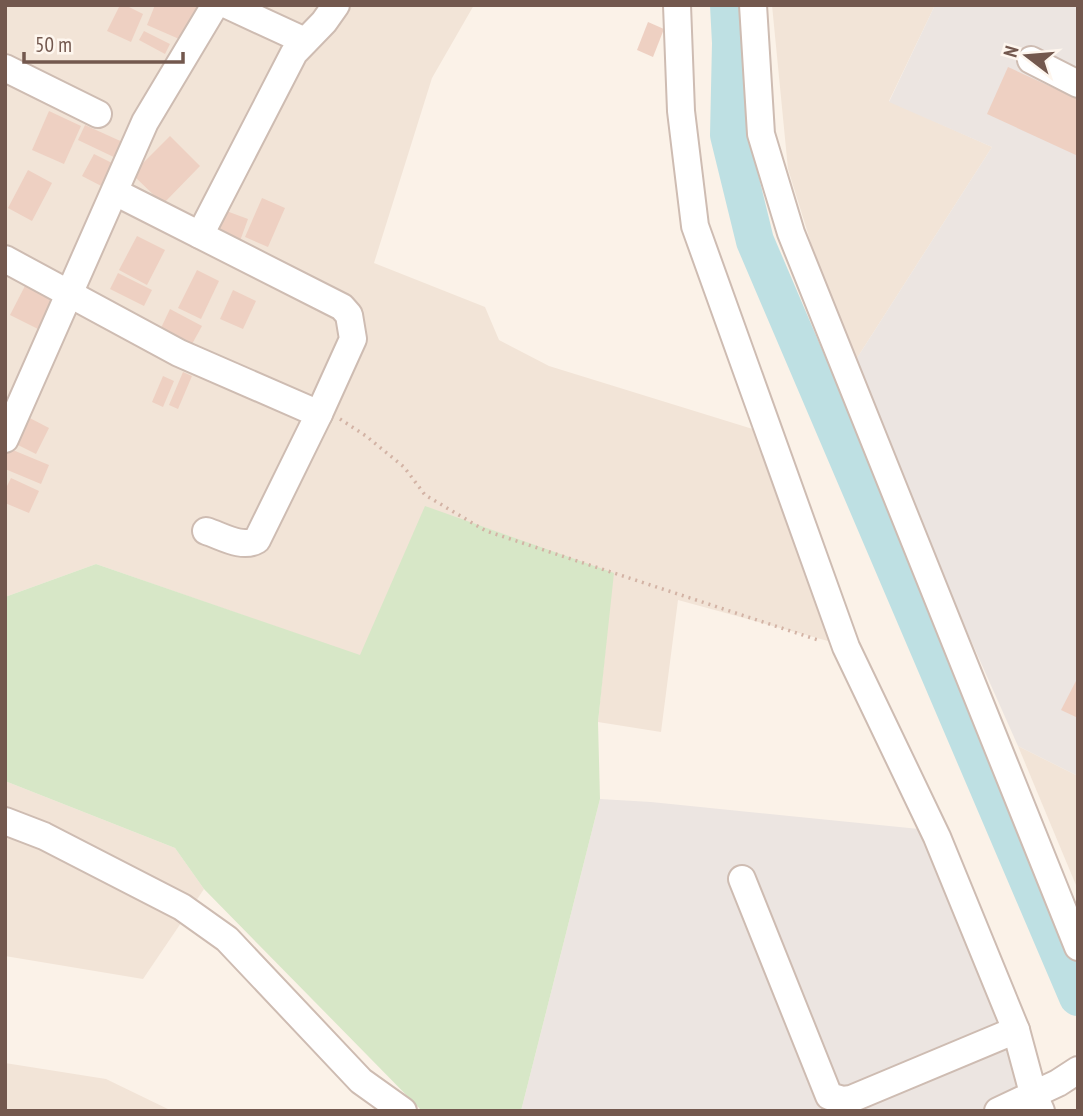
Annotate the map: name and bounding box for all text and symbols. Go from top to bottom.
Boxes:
scale bar [24,21,184,65]
north arrow [992,21,1062,91]
text: 50 m [35,31,72,58]
text: N [998,43,1024,60]

